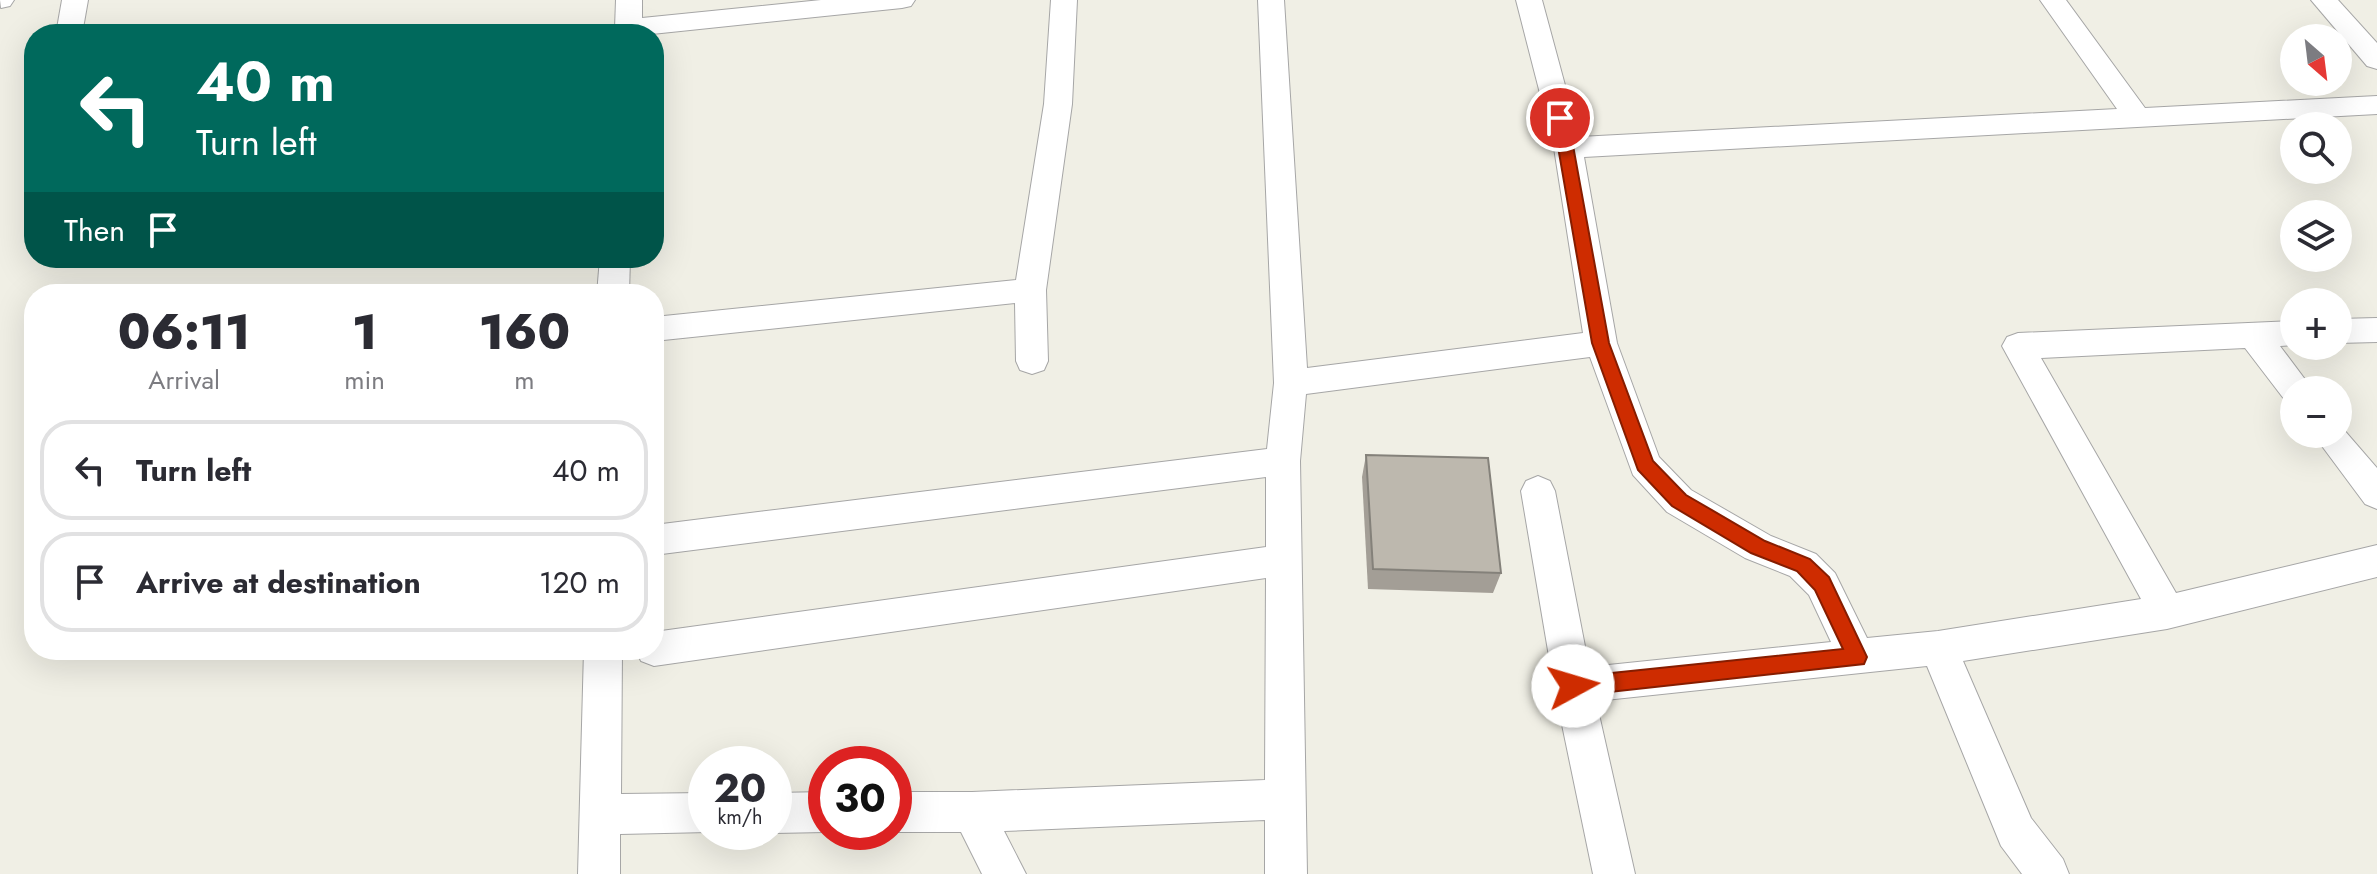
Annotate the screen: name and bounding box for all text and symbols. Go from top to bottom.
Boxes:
north arrow [2280,24,2352,96]
map controls [2280,24,2352,448]
text: 40 m [196,41,335,122]
icon: left [64,56,168,160]
pin [1526,84,1594,152]
icon: arrive [1538,96,1582,140]
button: search [2280,112,2352,184]
text: Turn left [196,116,317,168]
button: layers [2280,200,2352,272]
icon: arrive [141,208,185,252]
text: Then [64,209,125,252]
button: + [2280,288,2352,360]
text: 06:11 [118,298,250,367]
text: 1 [352,298,377,367]
text: 160 [479,298,570,367]
text: Arrival [148,361,220,399]
text: min [344,361,385,399]
text: m [514,361,535,399]
button: − [2280,376,2352,448]
icon: left [68,448,112,492]
text: Turn left [136,449,251,492]
text: 40 m [552,449,620,492]
icon: arrive [68,560,112,604]
text: Arrive at destination [136,561,421,604]
text: 120 m [539,561,620,604]
position arrow [1531,644,1615,728]
speed limit sign: 30 [808,746,912,850]
text: 20 [714,759,766,817]
text: km/h [717,803,763,832]

